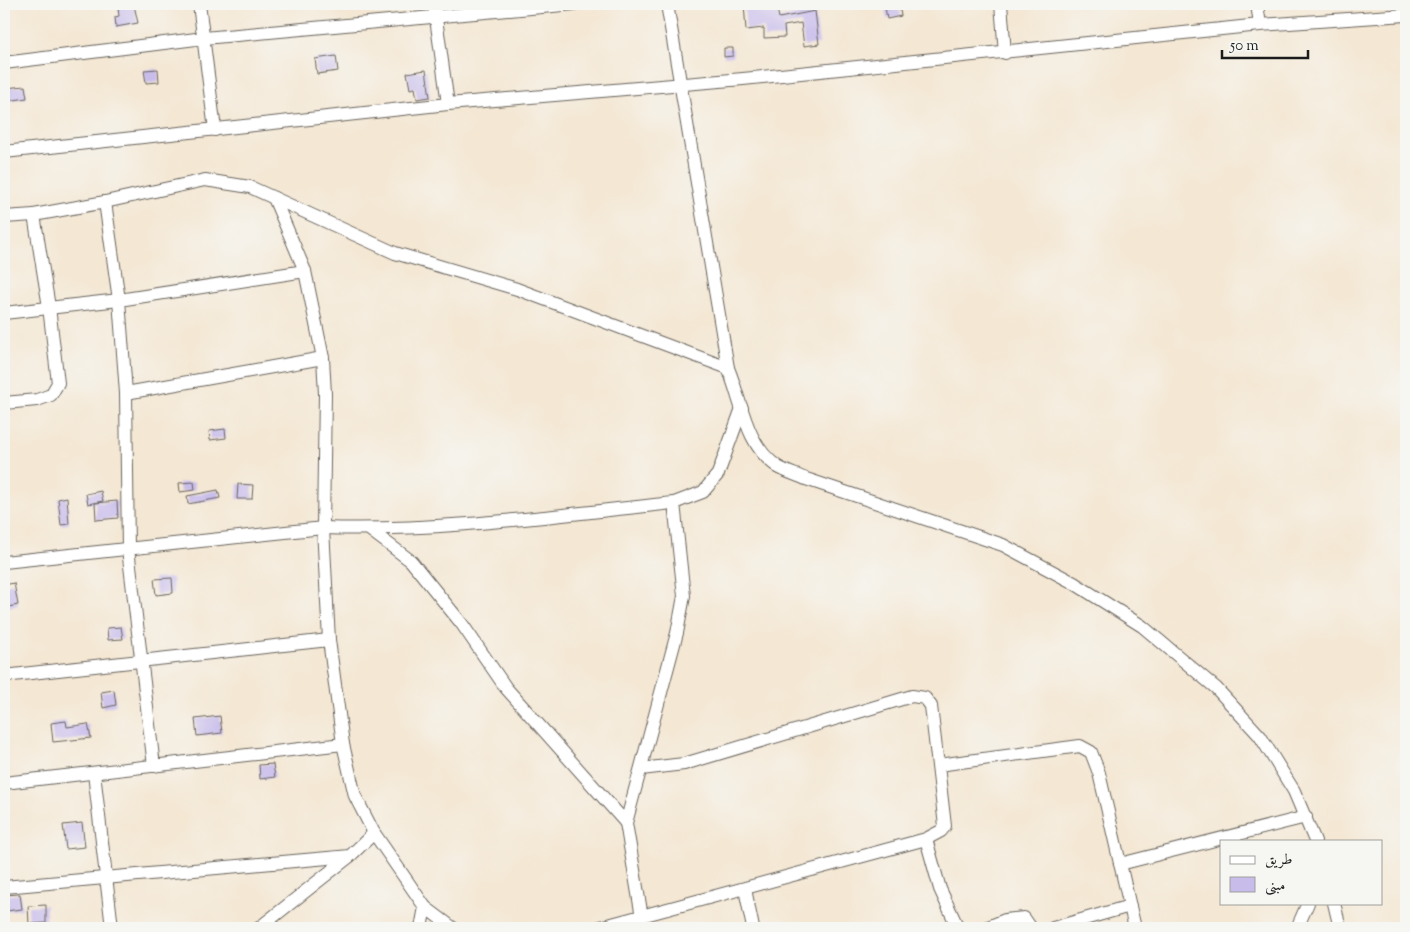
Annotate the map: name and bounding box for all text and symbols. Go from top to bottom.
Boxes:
scale bar [1222,28,1309,60]
text: 50 m [1229,36,1259,57]
legend [1220,840,1382,904]
text: طريق [1265,850,1292,871]
text: مبنى [1265,876,1285,897]

